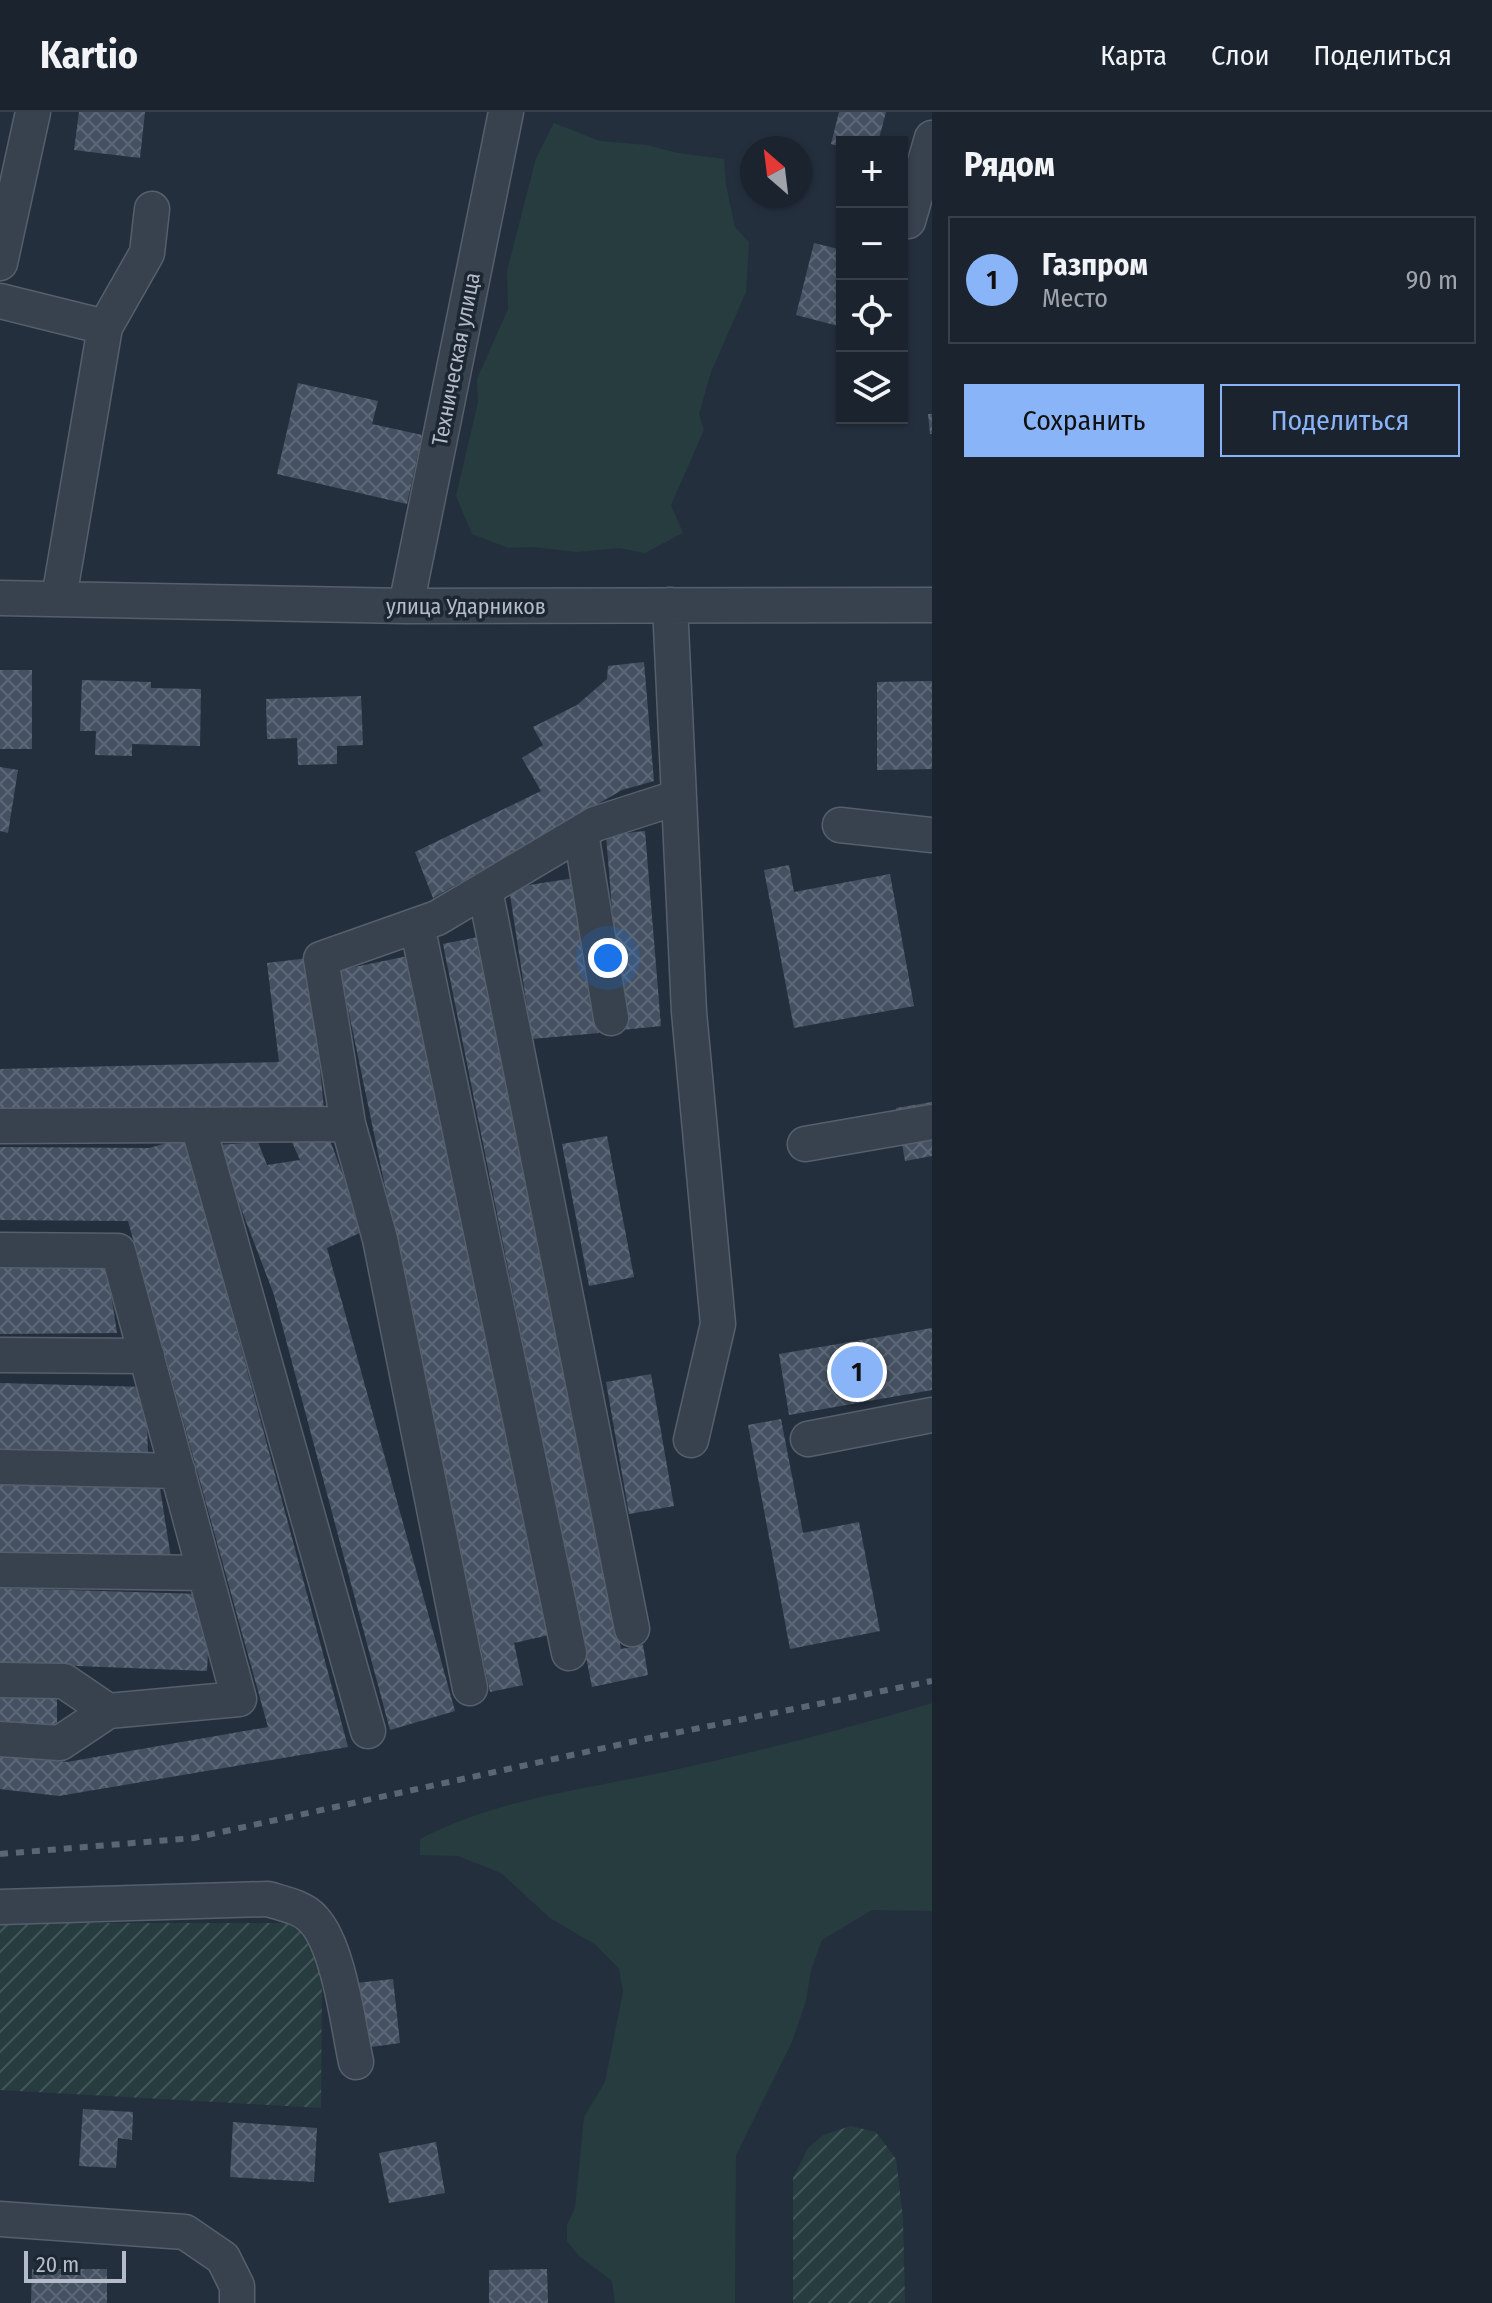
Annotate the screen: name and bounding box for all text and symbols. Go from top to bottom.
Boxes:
text: Kartio [40,32,138,78]
text: Карта [1100,39,1167,72]
text: Слои [1211,39,1269,72]
text: Поделиться [1313,39,1452,72]
north arrow [740,136,812,208]
map controls [836,136,908,424]
button: + [836,136,908,208]
text: Рядом [964,144,1055,185]
button: − [836,208,908,280]
text: Газпром [1042,247,1148,283]
text: 1 [987,265,998,296]
text: 90 m [1406,265,1458,296]
street label: Техническая улица [426,270,486,448]
button: locate [836,280,908,352]
text: Место [1042,283,1108,314]
button: layers [836,352,908,424]
button: Сохранить [964,384,1204,457]
button: Поделиться [1220,384,1460,457]
street label: улица Ударников [386,593,546,620]
your location [588,938,628,978]
pin: 1 [831,1342,883,1402]
scale bar [24,2247,126,2283]
text: 20 m [36,2251,79,2278]

